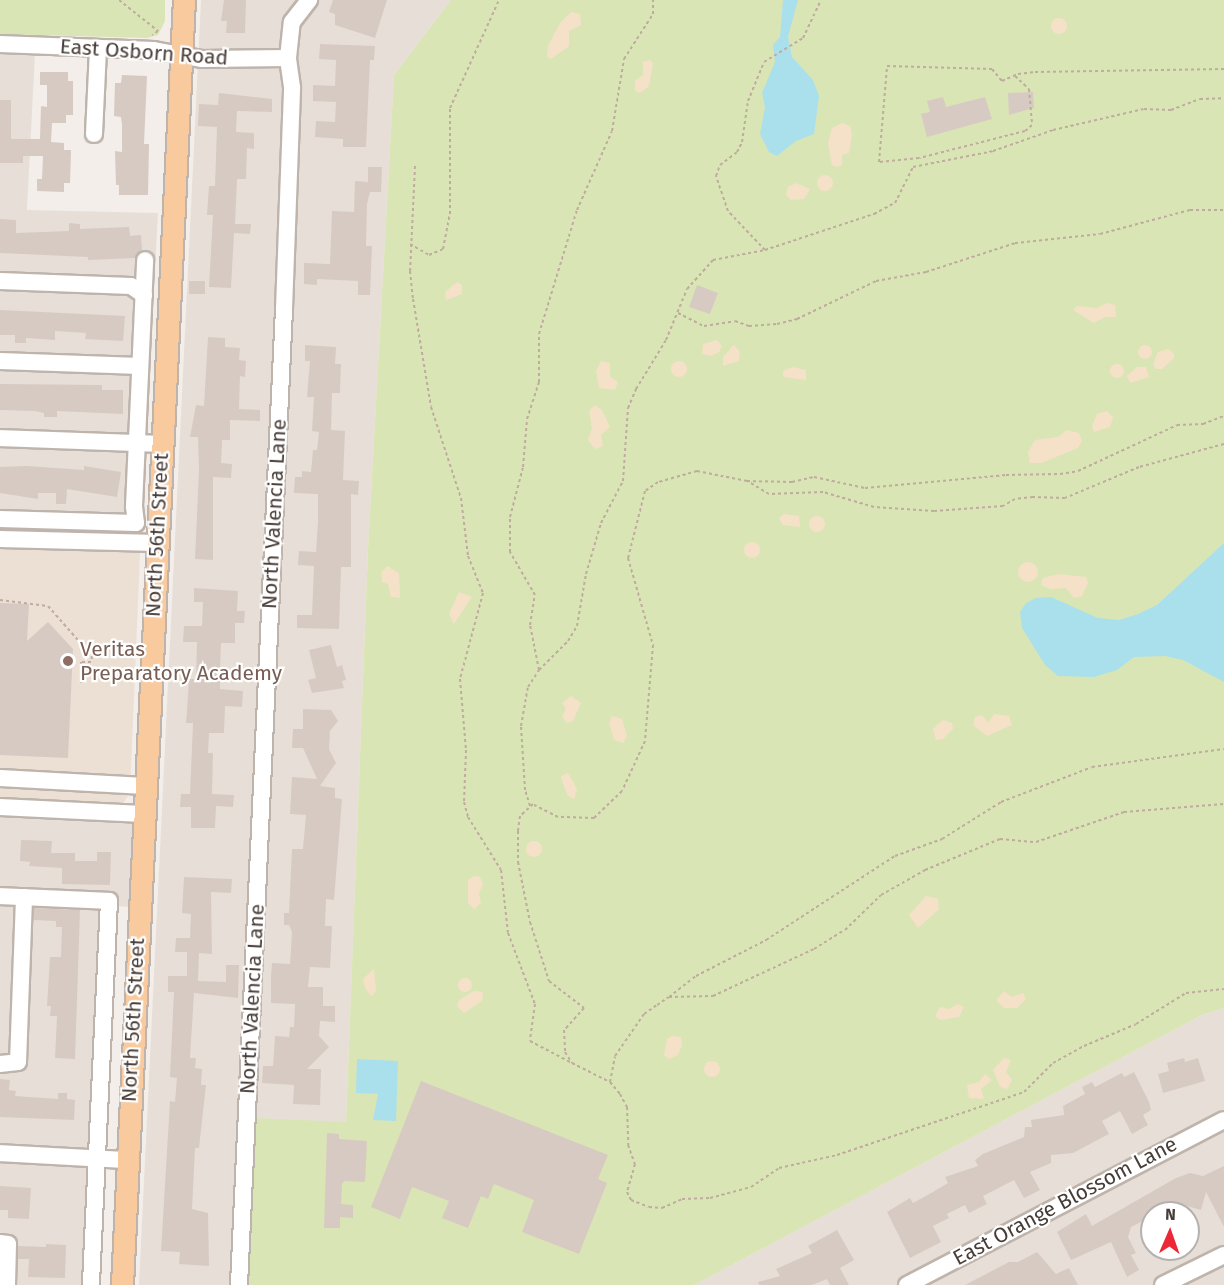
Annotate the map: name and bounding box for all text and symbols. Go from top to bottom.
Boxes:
street label: East Osborn Road [59,34,229,70]
street label: North Valencia Lane [256,418,292,610]
street label: North 56th Street [140,452,174,618]
place label: Veritas Preparatory Academy [80,636,282,686]
marker: Veritas Preparatory Academy [61,654,75,668]
street label: North Valencia Lane [234,903,270,1095]
street label: North 56th Street [116,937,150,1103]
street label: East Orange Blossom Lane [949,1131,1181,1271]
north arrow [1140,1201,1200,1261]
text: N [1165,1205,1176,1224]

